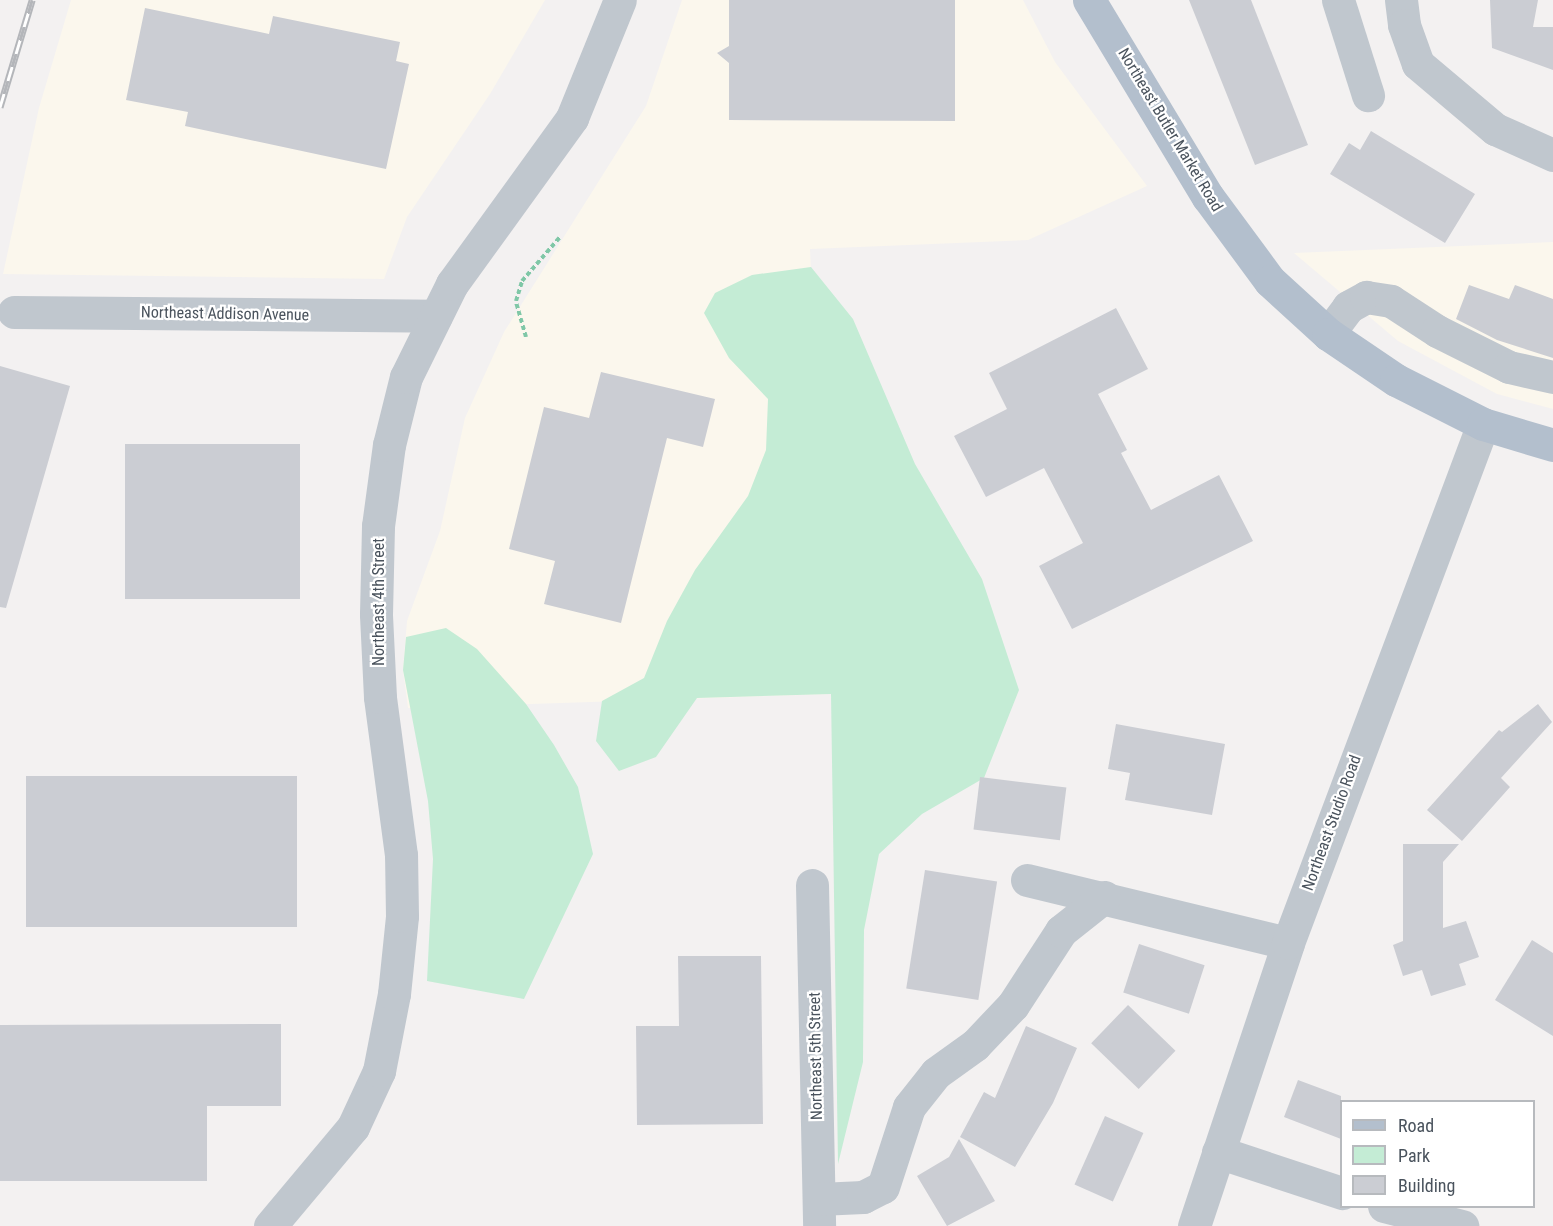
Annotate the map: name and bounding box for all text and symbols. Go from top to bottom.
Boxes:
street label: Northeast Butler Market Road [1114,45,1226,215]
street label: Northeast Addison Avenue [141,303,309,325]
street label: Northeast 4th Street [369,538,389,666]
street label: Northeast Studio Road [1299,753,1365,893]
street label: Northeast 5th Street [805,992,827,1120]
legend [1340,1100,1535,1208]
text: Road [1398,1115,1434,1136]
text: Park [1398,1145,1430,1166]
text: Building [1398,1175,1455,1196]

